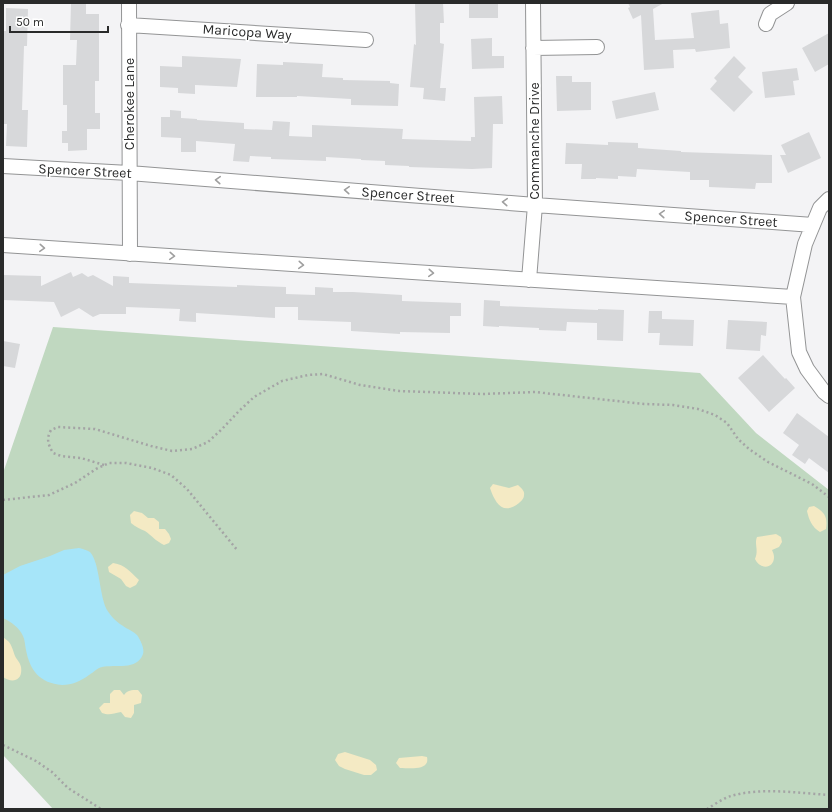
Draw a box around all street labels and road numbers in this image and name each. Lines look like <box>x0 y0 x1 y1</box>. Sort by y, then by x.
street label: Maricopa Way <box>202 20 293 44</box>
street label: Cherokee Lane <box>121 58 138 150</box>
street label: Commanche Drive <box>526 82 543 200</box>
street label: Spencer Street <box>38 160 132 182</box>
street label: Spencer Street <box>361 183 455 207</box>
street label: Spencer Street <box>684 207 778 231</box>

